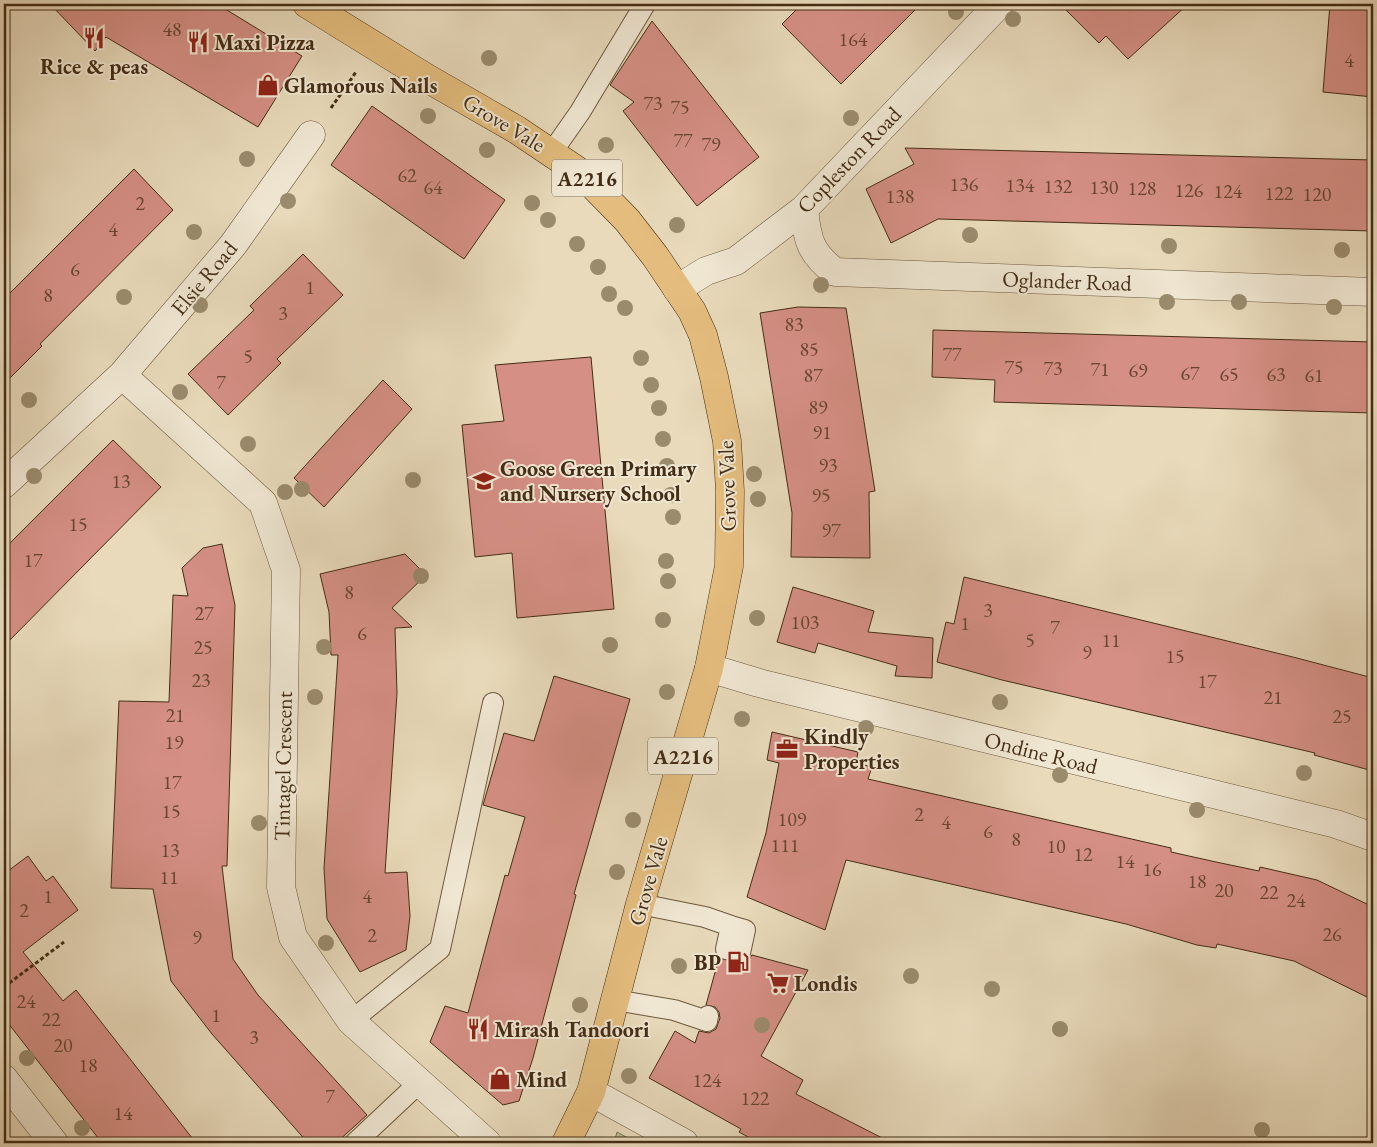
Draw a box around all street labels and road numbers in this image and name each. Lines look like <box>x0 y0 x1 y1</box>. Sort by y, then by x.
street label: Grove Vale <box>457 87 551 159</box>
street label: Copleston Road <box>790 100 908 220</box>
road number: A2216 <box>552 160 622 197</box>
street label: Elsie Road <box>164 234 244 321</box>
street label: Oglander Road <box>1002 264 1133 298</box>
street label: Grove Vale <box>711 439 743 532</box>
street label: Tintagel Crescent <box>267 691 299 841</box>
street label: Ondine Road <box>981 725 1101 781</box>
road number: A2216 <box>648 738 718 774</box>
street label: Grove Vale <box>621 833 675 929</box>

